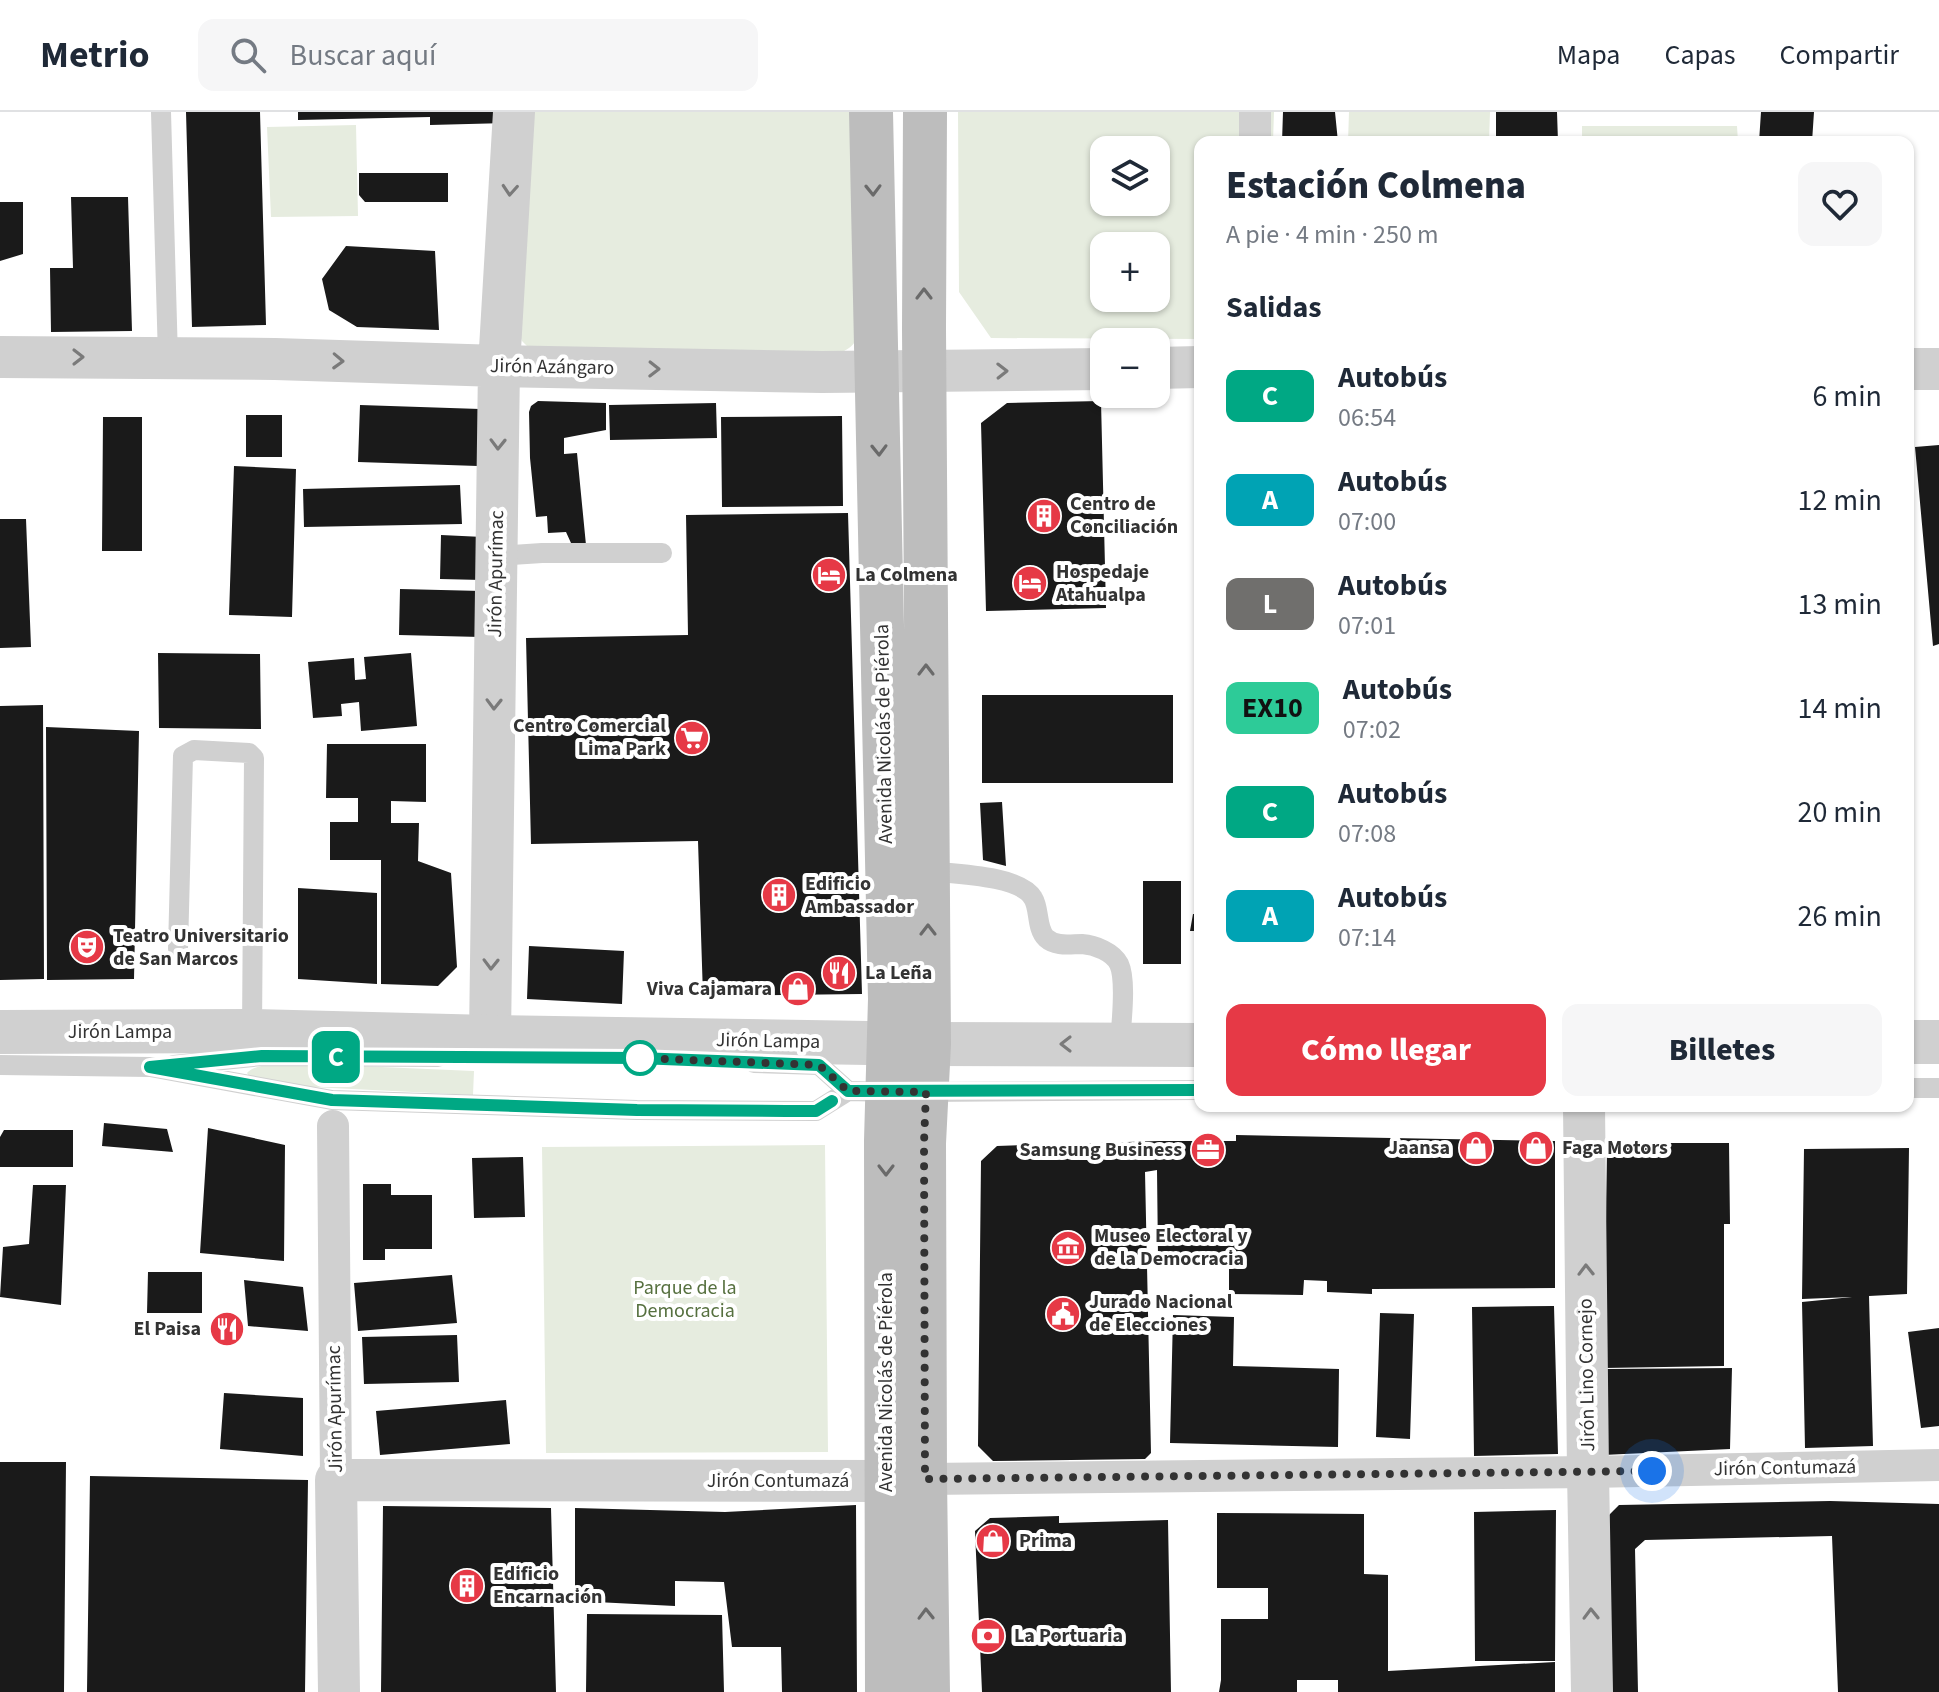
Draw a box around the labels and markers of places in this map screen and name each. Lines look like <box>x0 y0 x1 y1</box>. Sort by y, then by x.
place label: Centro de Conciliación <box>1070 490 1178 541</box>
building icon: Centro de Conciliación <box>1025 497 1063 535</box>
hotel icon: La Colmena <box>810 556 848 594</box>
place label: Hospedaje Atahualpa <box>1055 558 1149 609</box>
place label: La Colmena <box>855 561 958 589</box>
hotel icon: Hospedaje Atahualpa <box>1011 564 1049 602</box>
place label: Centro Comercial Lima Park <box>513 712 666 763</box>
supermarket icon: Centro Comercial Lima Park <box>673 719 711 757</box>
place label: Edificio Ambassador <box>804 870 914 921</box>
building icon: Edificio Ambassador <box>760 876 798 914</box>
place label: Teatro Universitario de San Marcos <box>113 922 289 973</box>
theatre icon: Teatro Universitario de San Marcos <box>68 928 106 966</box>
restaurant icon: La Leña <box>820 954 858 992</box>
place label: La Leña <box>865 959 932 987</box>
shop icon: Viva Cajamara <box>779 970 817 1008</box>
place label: Viva Cajamara <box>646 975 772 1003</box>
unlabelled marker <box>623 1041 657 1075</box>
shop icon: Jaansa <box>1457 1129 1495 1167</box>
shop icon: Faga Motors <box>1517 1129 1555 1167</box>
office icon: Samsung Business <box>1189 1131 1227 1169</box>
place label: Jaansa <box>1388 1134 1450 1162</box>
place label: Faga Motors <box>1562 1134 1668 1162</box>
place label: Samsung Business <box>1020 1136 1182 1164</box>
place label: Museo Electoral y de la Democracia <box>1094 1222 1248 1273</box>
museum icon: Museo Electoral y de la Democracia <box>1049 1229 1087 1267</box>
place label: Jurado Nacional de Elecciones <box>1089 1288 1233 1339</box>
public building icon: Jurado Nacional de Elecciones <box>1044 1295 1082 1333</box>
restaurant icon: El Paisa <box>208 1310 246 1348</box>
place label: El Paisa <box>134 1315 201 1343</box>
shop icon: Prima <box>974 1522 1012 1560</box>
place label: Prima <box>1019 1527 1072 1555</box>
place label: Edificio Encarnación <box>493 1560 602 1611</box>
building icon: Edificio Encarnación <box>448 1567 486 1605</box>
bank icon: La Portuaria <box>969 1617 1007 1655</box>
place label: La Portuaria <box>1014 1622 1123 1650</box>

